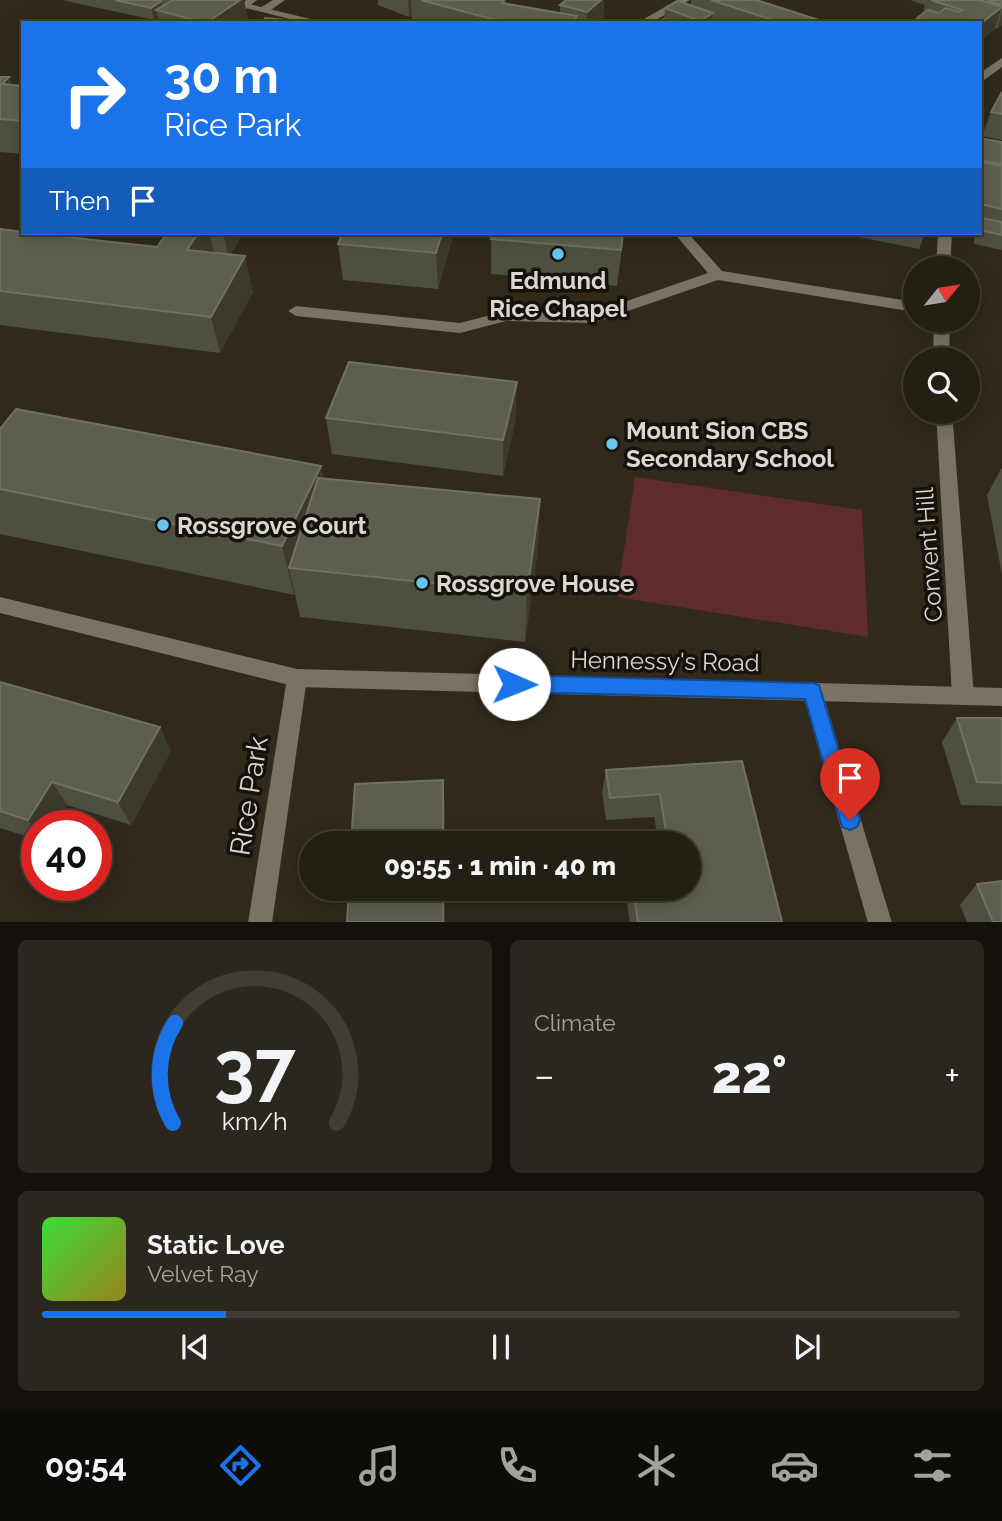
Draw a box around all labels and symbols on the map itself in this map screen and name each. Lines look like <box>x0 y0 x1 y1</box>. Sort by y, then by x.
marker: Edmund Rice Chapel <box>550 246 566 262</box>
north arrow <box>903 256 980 332</box>
place label: Edmund Rice Chapel <box>489 266 627 323</box>
place label: Mount Sion CBS Secondary School <box>626 416 834 473</box>
marker: Mount Sion CBS Secondary School <box>604 436 620 452</box>
street label: Convent Hill <box>910 486 948 623</box>
place label: Rossgrove Court <box>177 511 366 540</box>
marker: Rossgrove Court <box>155 517 171 533</box>
place label: Rossgrove House <box>436 569 634 598</box>
marker: Rossgrove House <box>414 575 430 591</box>
street label: Hennessy's Road <box>570 645 760 677</box>
position arrow <box>477 647 551 721</box>
street label: Rice Park <box>223 734 275 858</box>
pin <box>820 748 880 820</box>
speed limit sign: 40 <box>21 810 112 901</box>

